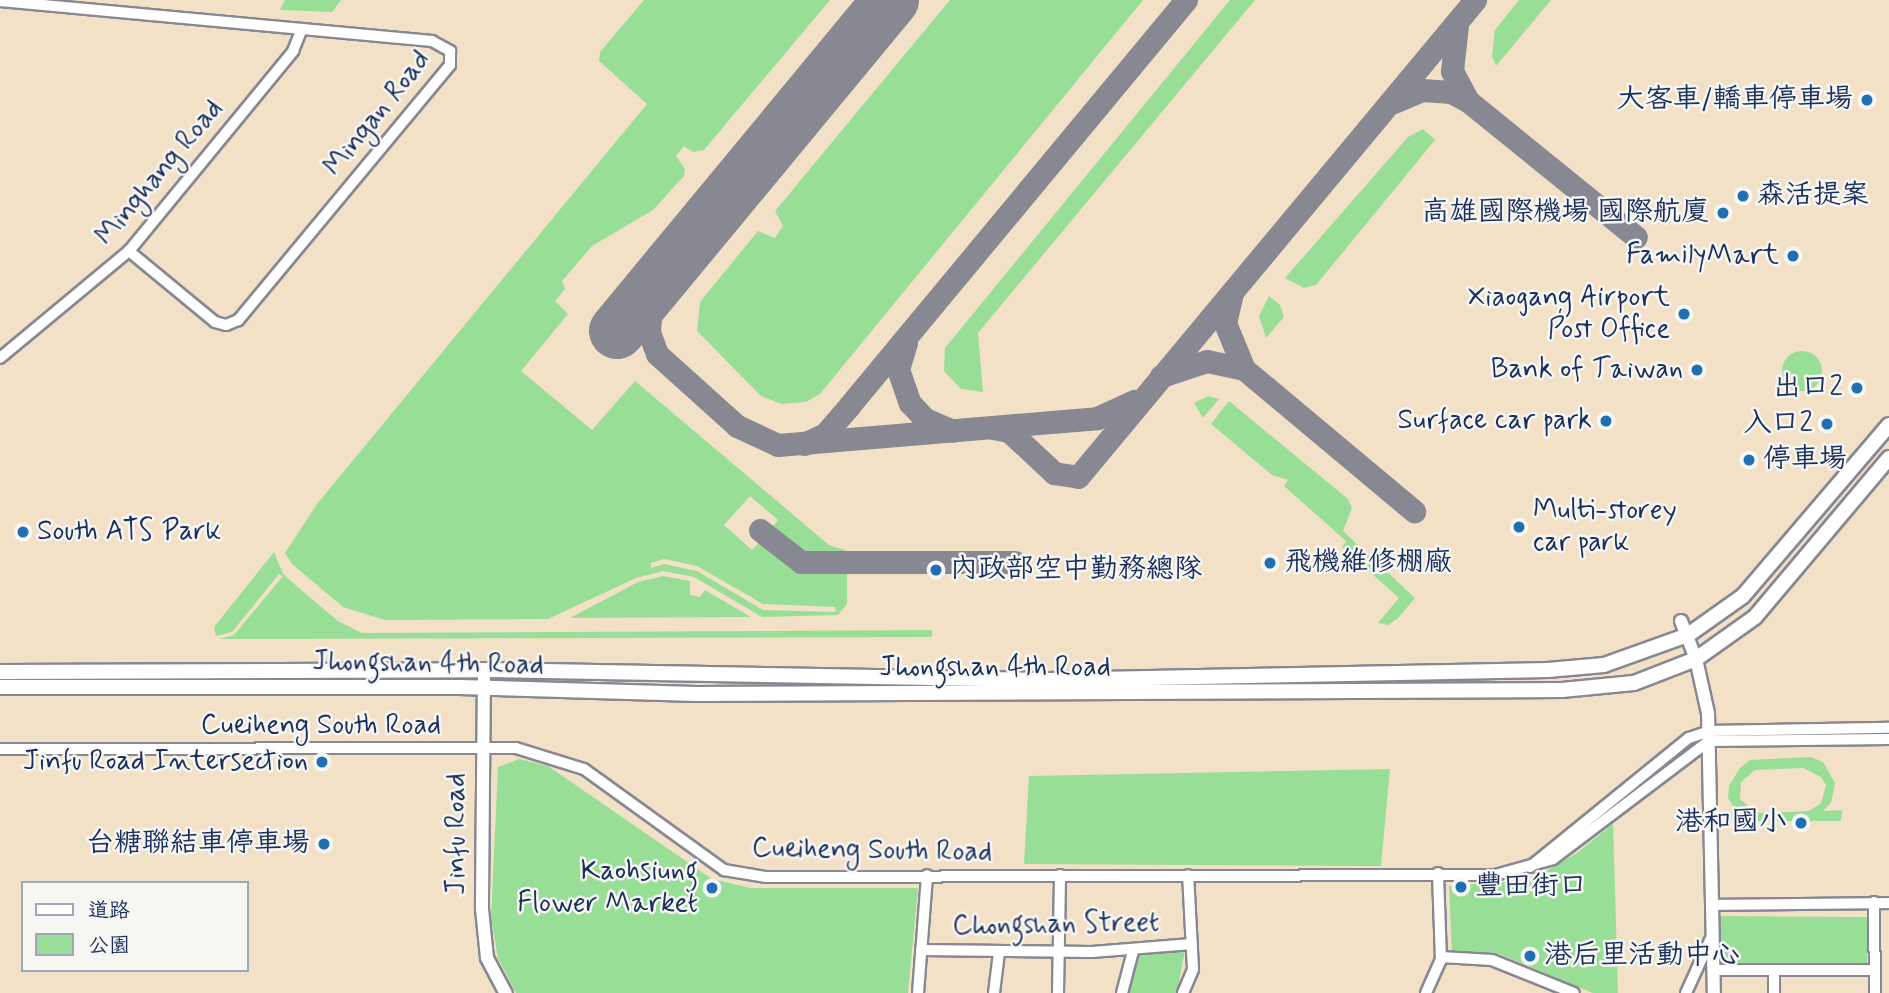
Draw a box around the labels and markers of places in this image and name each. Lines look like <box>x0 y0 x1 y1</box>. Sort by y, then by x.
place label: 大客車/轎車停車場 <box>1617 83 1853 117</box>
marker: 大客車/轎車停車場 <box>1859 92 1875 108</box>
place label: 森活提案 <box>1757 179 1869 213</box>
marker: 森活提案 <box>1735 188 1751 204</box>
place label: 高雄國際機場 國際航廈 <box>1421 196 1709 230</box>
marker: 高雄國際機場 國際航廈 <box>1715 205 1731 221</box>
place label: FamilyMart <box>1626 239 1779 273</box>
marker: FamilyMart <box>1785 248 1801 264</box>
place label: Xiaogang Airport Post Office <box>1468 281 1670 347</box>
marker: Xiaogang Airport Post Office <box>1676 306 1692 322</box>
place label: Bank of Taiwan <box>1492 353 1683 387</box>
marker: Bank of Taiwan <box>1689 362 1705 378</box>
place label: 出口2 <box>1773 371 1843 405</box>
marker: 出口2 <box>1849 380 1865 396</box>
place label: Surface car park <box>1399 404 1592 438</box>
place label: 入口2 <box>1743 407 1813 441</box>
marker: Surface car park <box>1598 413 1614 429</box>
marker: 入口2 <box>1819 416 1835 432</box>
place label: 停車場 <box>1763 443 1847 477</box>
marker: 停車場 <box>1741 452 1757 468</box>
place label: Multi-storey car park <box>1533 494 1677 560</box>
place label: South ATS Park <box>37 515 216 549</box>
marker: Multi-storey car park <box>1511 519 1527 535</box>
marker: South ATS Park <box>15 524 31 540</box>
place label: 飛機維修棚廠 <box>1284 546 1452 580</box>
place label: 內政部空中勤務總隊 <box>950 553 1202 587</box>
marker: 飛機維修棚廠 <box>1262 555 1278 571</box>
marker: 內政部空中勤務總隊 <box>928 562 944 578</box>
place label: Jinfu Road Intersection <box>35 745 308 779</box>
marker: Jinfu Road Intersection <box>314 754 330 770</box>
place label: 港和國小 <box>1675 806 1787 840</box>
marker: 港和國小 <box>1793 815 1809 831</box>
place label: 台糖聯結車停車場 <box>86 827 310 861</box>
marker: 台糖聯結車停車場 <box>316 836 332 852</box>
place label: Kaohsiung Flower Market <box>517 855 698 921</box>
place label: 豐田街口 <box>1475 870 1587 904</box>
marker: 豐田街口 <box>1453 879 1469 895</box>
marker: Kaohsiung Flower Market <box>704 880 720 896</box>
place label: 港后里活動中心 <box>1544 939 1740 973</box>
marker: 港后里活動中心 <box>1522 948 1538 964</box>

